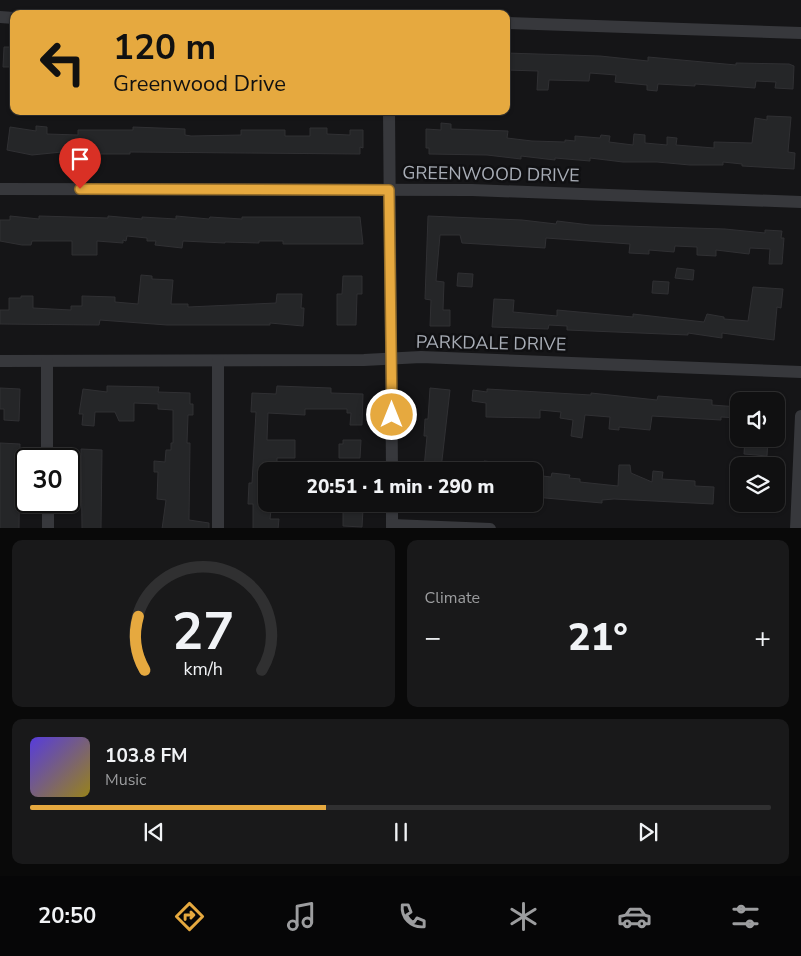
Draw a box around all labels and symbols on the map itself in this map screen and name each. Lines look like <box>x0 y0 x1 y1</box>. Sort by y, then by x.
pin <box>59 138 101 189</box>
street label: GREENWOOD DRIVE <box>402 160 580 188</box>
street label: PARKDALE DRIVE <box>416 330 566 356</box>
position arrow <box>365 388 417 440</box>
speed limit sign: 30 <box>15 448 80 513</box>

